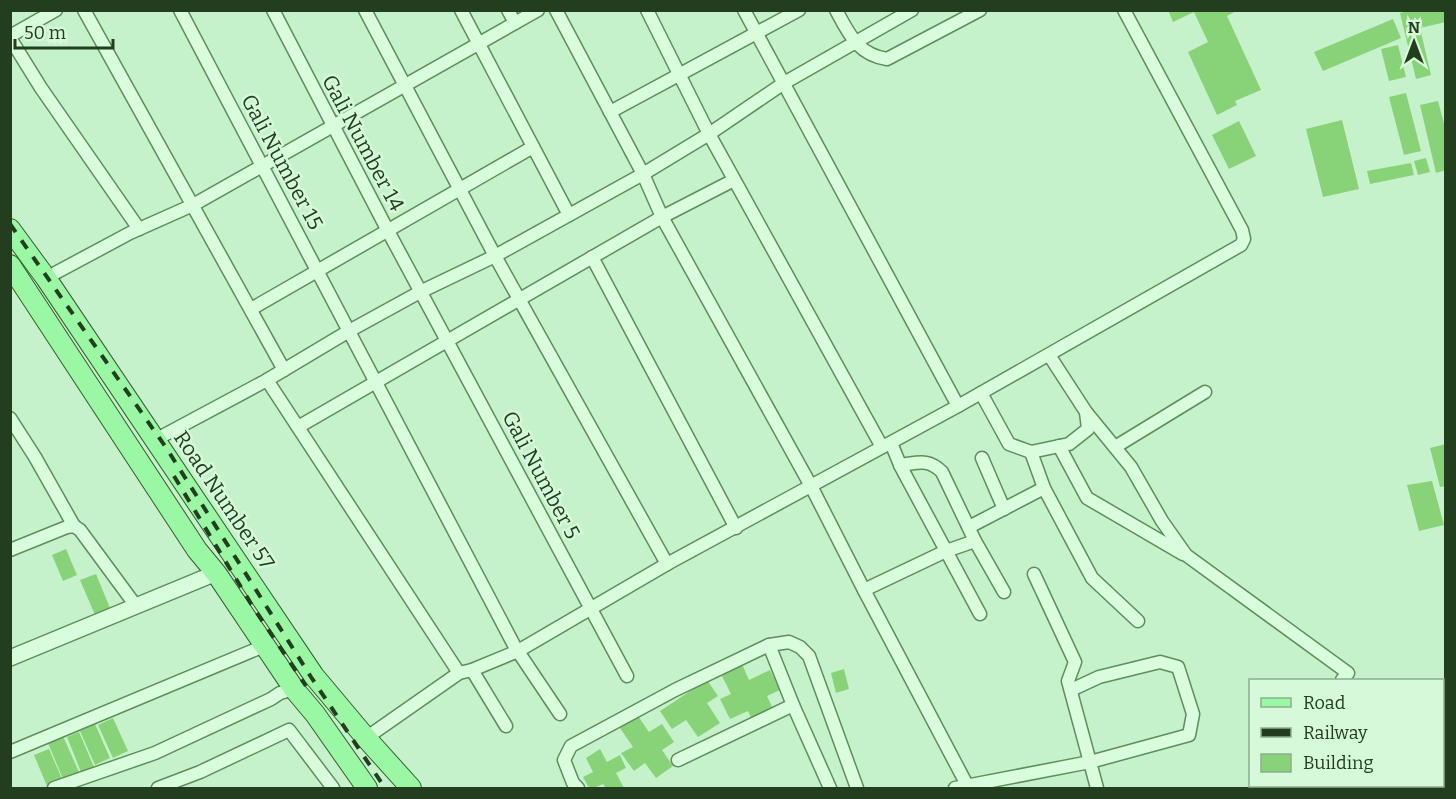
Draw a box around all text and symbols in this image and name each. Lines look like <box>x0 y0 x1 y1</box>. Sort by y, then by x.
scale bar <box>15 12 112 50</box>
north arrow <box>1384 12 1444 72</box>
text: N <box>1408 18 1420 37</box>
text: 50 m <box>24 22 66 44</box>
street label: Gali Number 14 <box>316 70 410 216</box>
street label: Gali Number 15 <box>235 90 329 234</box>
street label: Gali Number 5 <box>496 407 586 543</box>
street label: Road Number 57 <box>168 426 280 575</box>
legend <box>1249 679 1444 787</box>
text: Road <box>1303 692 1346 714</box>
text: Railway <box>1303 722 1368 744</box>
text: Building <box>1303 752 1374 774</box>

